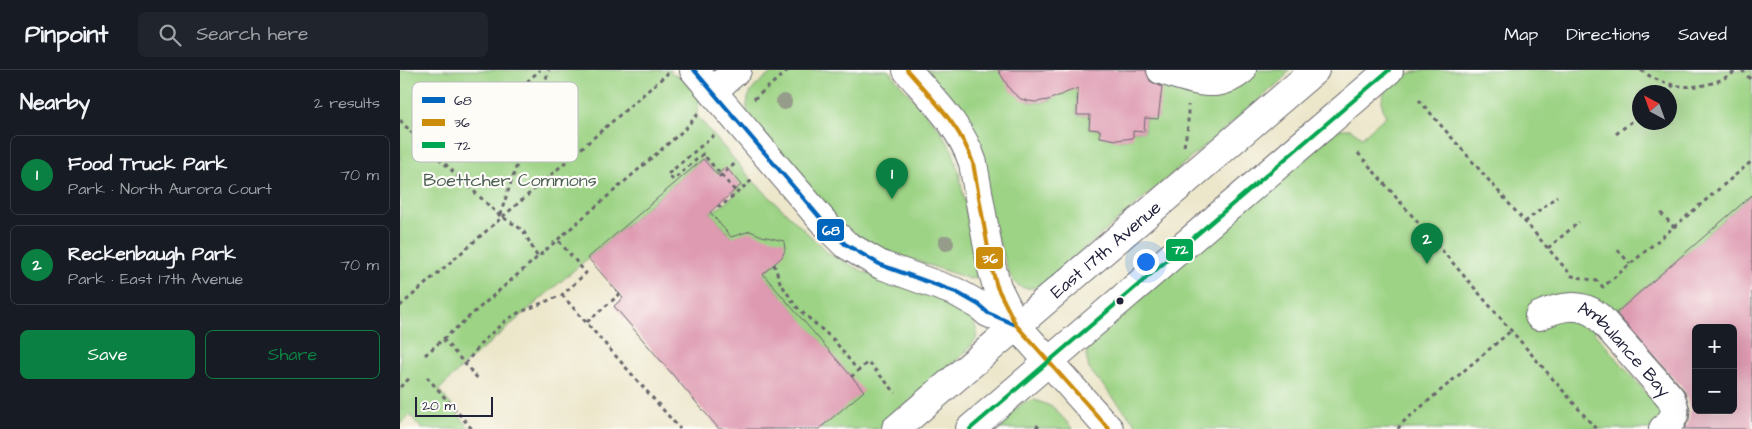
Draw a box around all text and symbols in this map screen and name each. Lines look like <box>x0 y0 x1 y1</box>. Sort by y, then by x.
search box <box>138 12 488 57</box>
text: Pinpoint <box>25 18 108 52</box>
icon: search <box>156 21 184 49</box>
text: Search here <box>196 21 308 48</box>
text: Map <box>1504 22 1538 47</box>
text: Directions <box>1566 22 1650 47</box>
text: Saved <box>1678 22 1727 47</box>
legend <box>412 82 578 162</box>
north arrow <box>1632 85 1677 130</box>
text: Nearby <box>20 88 90 117</box>
text: 68 <box>454 91 472 111</box>
text: 2 results <box>314 92 380 114</box>
text: 36 <box>454 113 470 133</box>
text: 72 <box>454 136 471 156</box>
text: Food Truck Park <box>68 151 227 178</box>
pin: 1 <box>876 158 908 199</box>
text: 1 <box>36 164 38 186</box>
text: 70 m <box>340 164 379 186</box>
park label: Boettcher Commons <box>423 168 597 193</box>
text: Park · North Aurora Court <box>68 178 272 200</box>
street label: East 17th Avenue <box>1045 195 1167 304</box>
line badge: 68 <box>816 218 845 242</box>
text: 68 <box>822 221 840 241</box>
pin: 2 <box>1411 223 1443 264</box>
line badge: 72 <box>1165 238 1194 262</box>
text: 72 <box>1171 240 1189 260</box>
text: Reckenbaugh Park <box>68 241 236 268</box>
line badge: 36 <box>975 246 1004 270</box>
text: 36 <box>981 249 998 269</box>
your location <box>1133 249 1159 275</box>
text: 2 <box>32 254 42 276</box>
text: 70 m <box>340 254 379 276</box>
text: Park · East 17th Avenue <box>68 268 243 290</box>
street label: Ambulance Bay <box>1575 295 1676 403</box>
unlabelled marker <box>1115 296 1125 306</box>
map controls <box>1692 324 1737 414</box>
button: + <box>1692 324 1737 369</box>
button: Save <box>20 330 195 379</box>
button: Share <box>205 330 380 379</box>
button: − <box>1692 369 1737 414</box>
scale bar <box>415 394 492 417</box>
text: 20 m <box>422 396 455 416</box>

